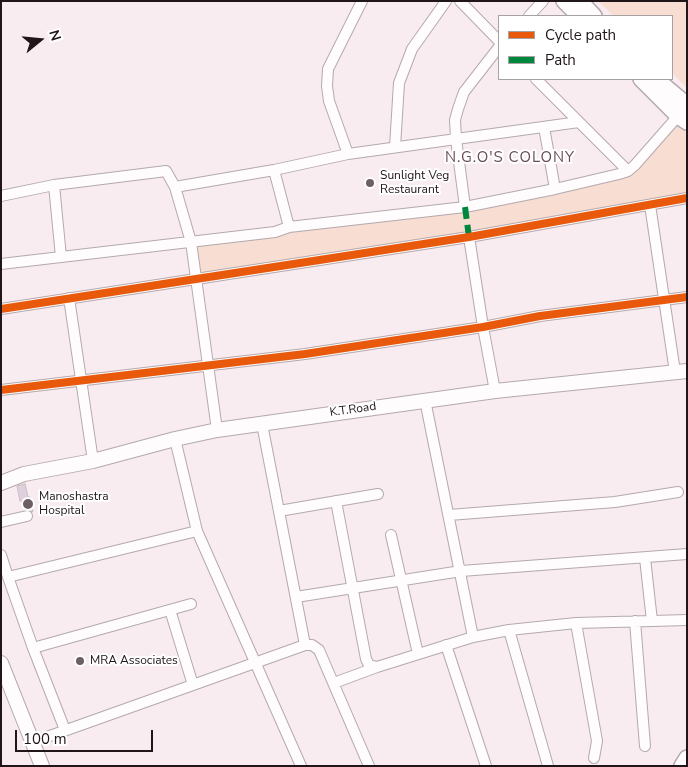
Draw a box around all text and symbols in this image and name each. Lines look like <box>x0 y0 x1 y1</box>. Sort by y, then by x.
north arrow <box>15 15 65 65</box>
legend <box>498 15 673 80</box>
text: Cycle path <box>545 25 616 45</box>
text: N <box>44 28 65 43</box>
text: Path <box>545 50 576 70</box>
district label: N.G.O'S COLONY <box>443 149 577 167</box>
place label: Sunlight Veg Restaurant <box>380 169 449 197</box>
marker: Sunlight Veg Restaurant <box>364 177 376 189</box>
street label: K.T.Road <box>329 400 377 420</box>
place label: Manoshastra Hospital <box>39 490 109 518</box>
marker: Manoshastra Hospital <box>21 497 35 511</box>
place label: MRA Associates <box>90 654 178 668</box>
marker: MRA Associates <box>74 655 86 667</box>
scale bar <box>18 720 155 752</box>
text: 100 m <box>23 729 67 749</box>

